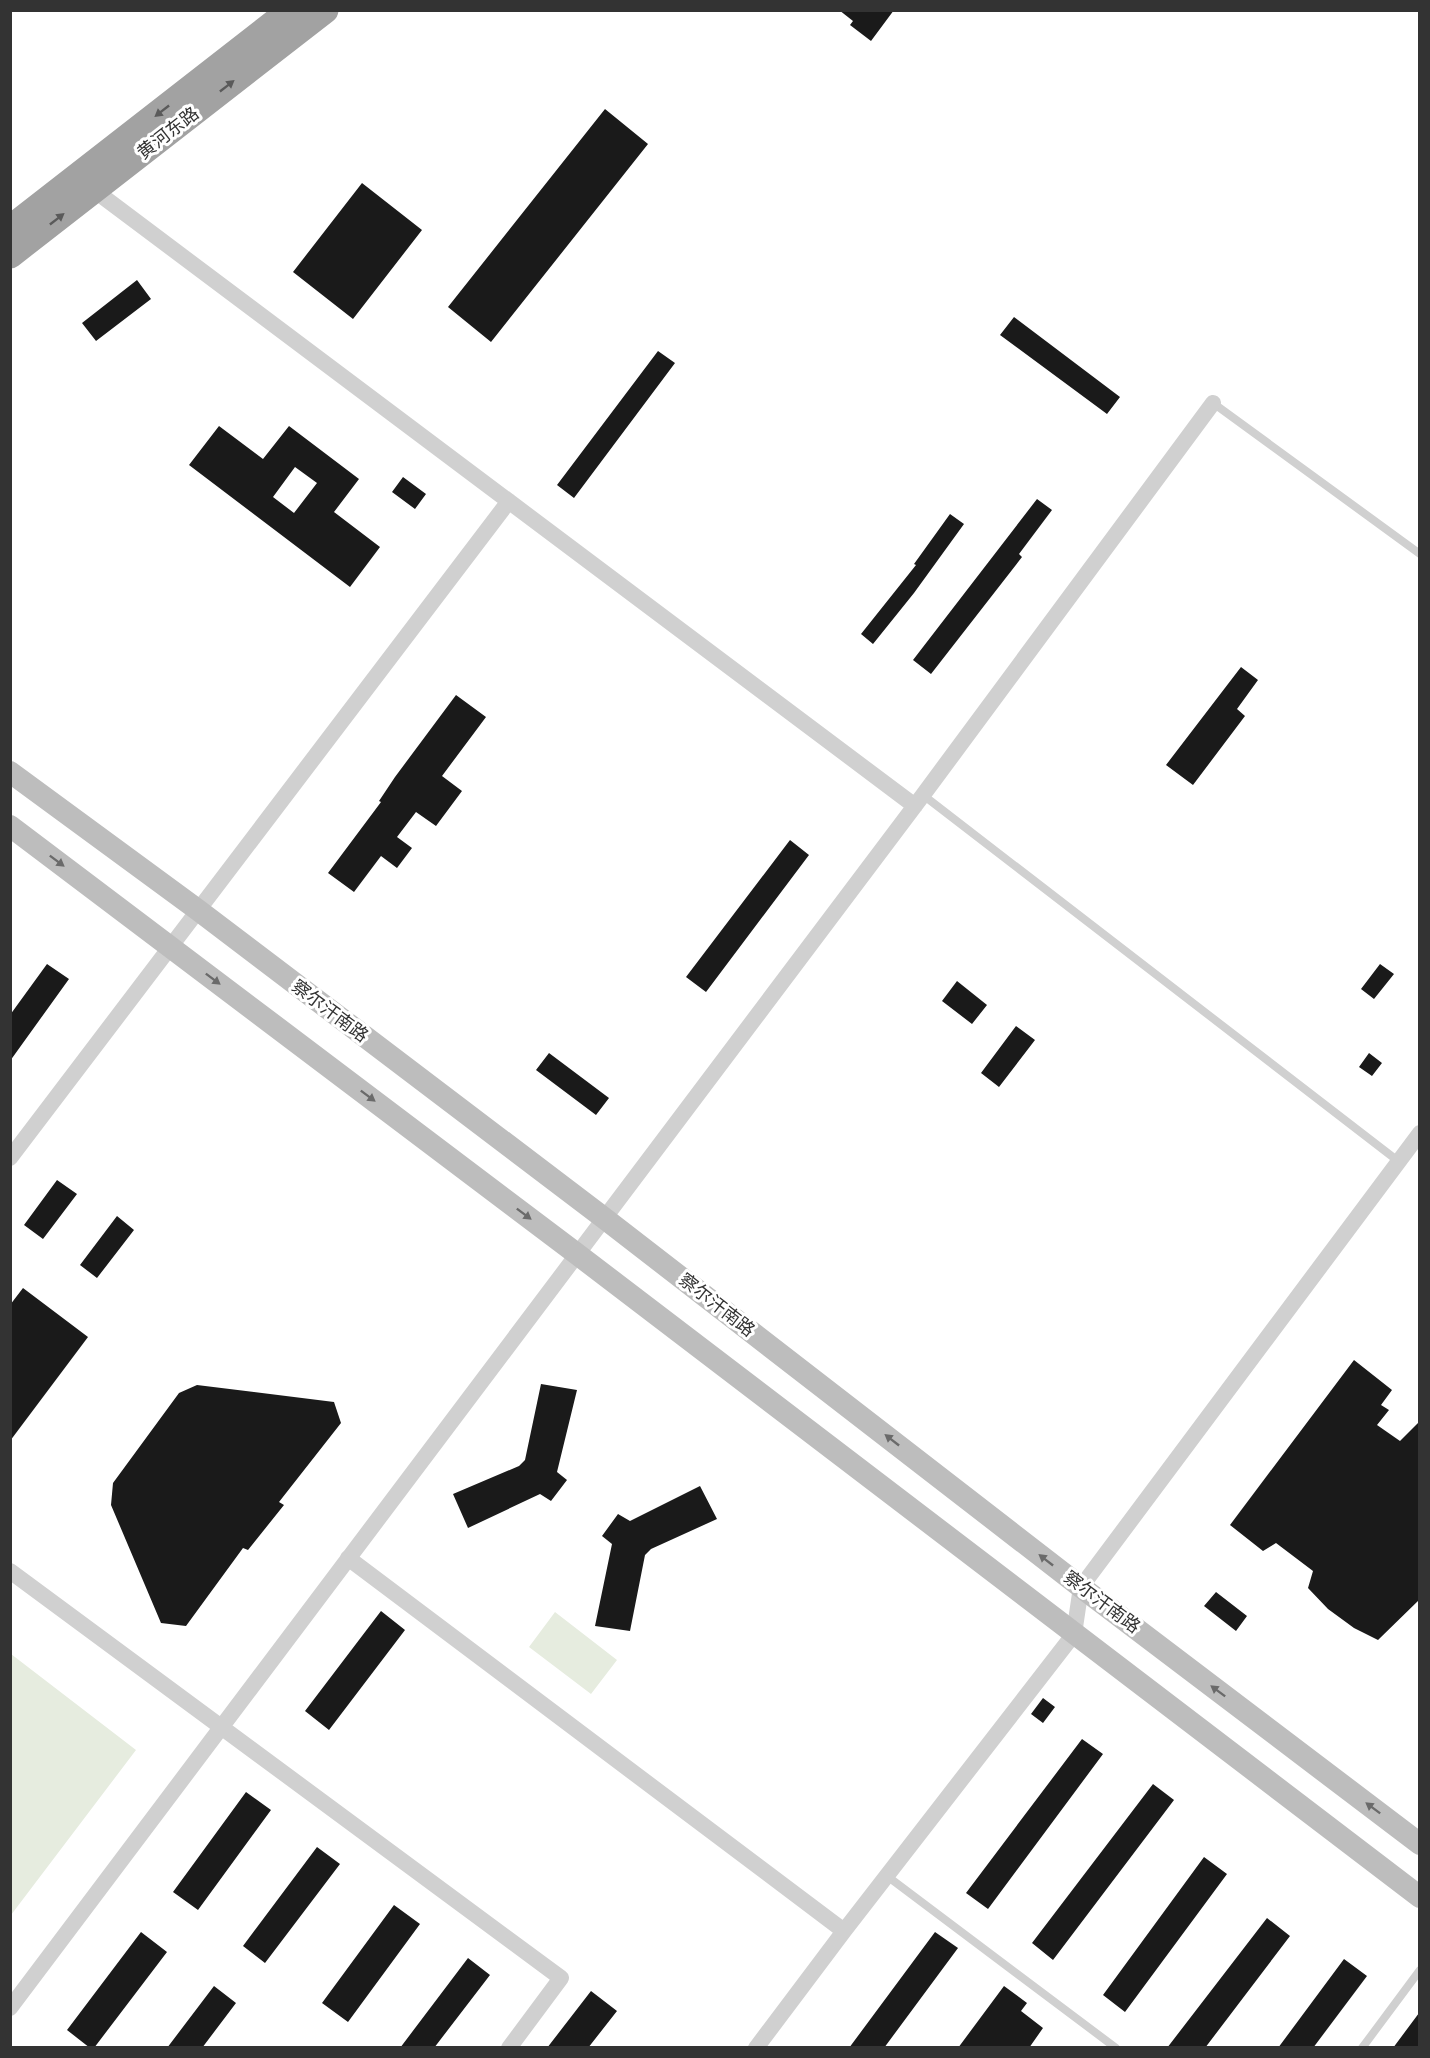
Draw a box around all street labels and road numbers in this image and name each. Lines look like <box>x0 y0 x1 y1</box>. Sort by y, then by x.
street label: 黄河东路 <box>133 103 203 163</box>
street label: 察尔汗南路 <box>288 976 372 1046</box>
street label: 察尔汗南路 <box>675 1269 759 1341</box>
street label: 察尔汗南路 <box>1060 1567 1144 1637</box>

